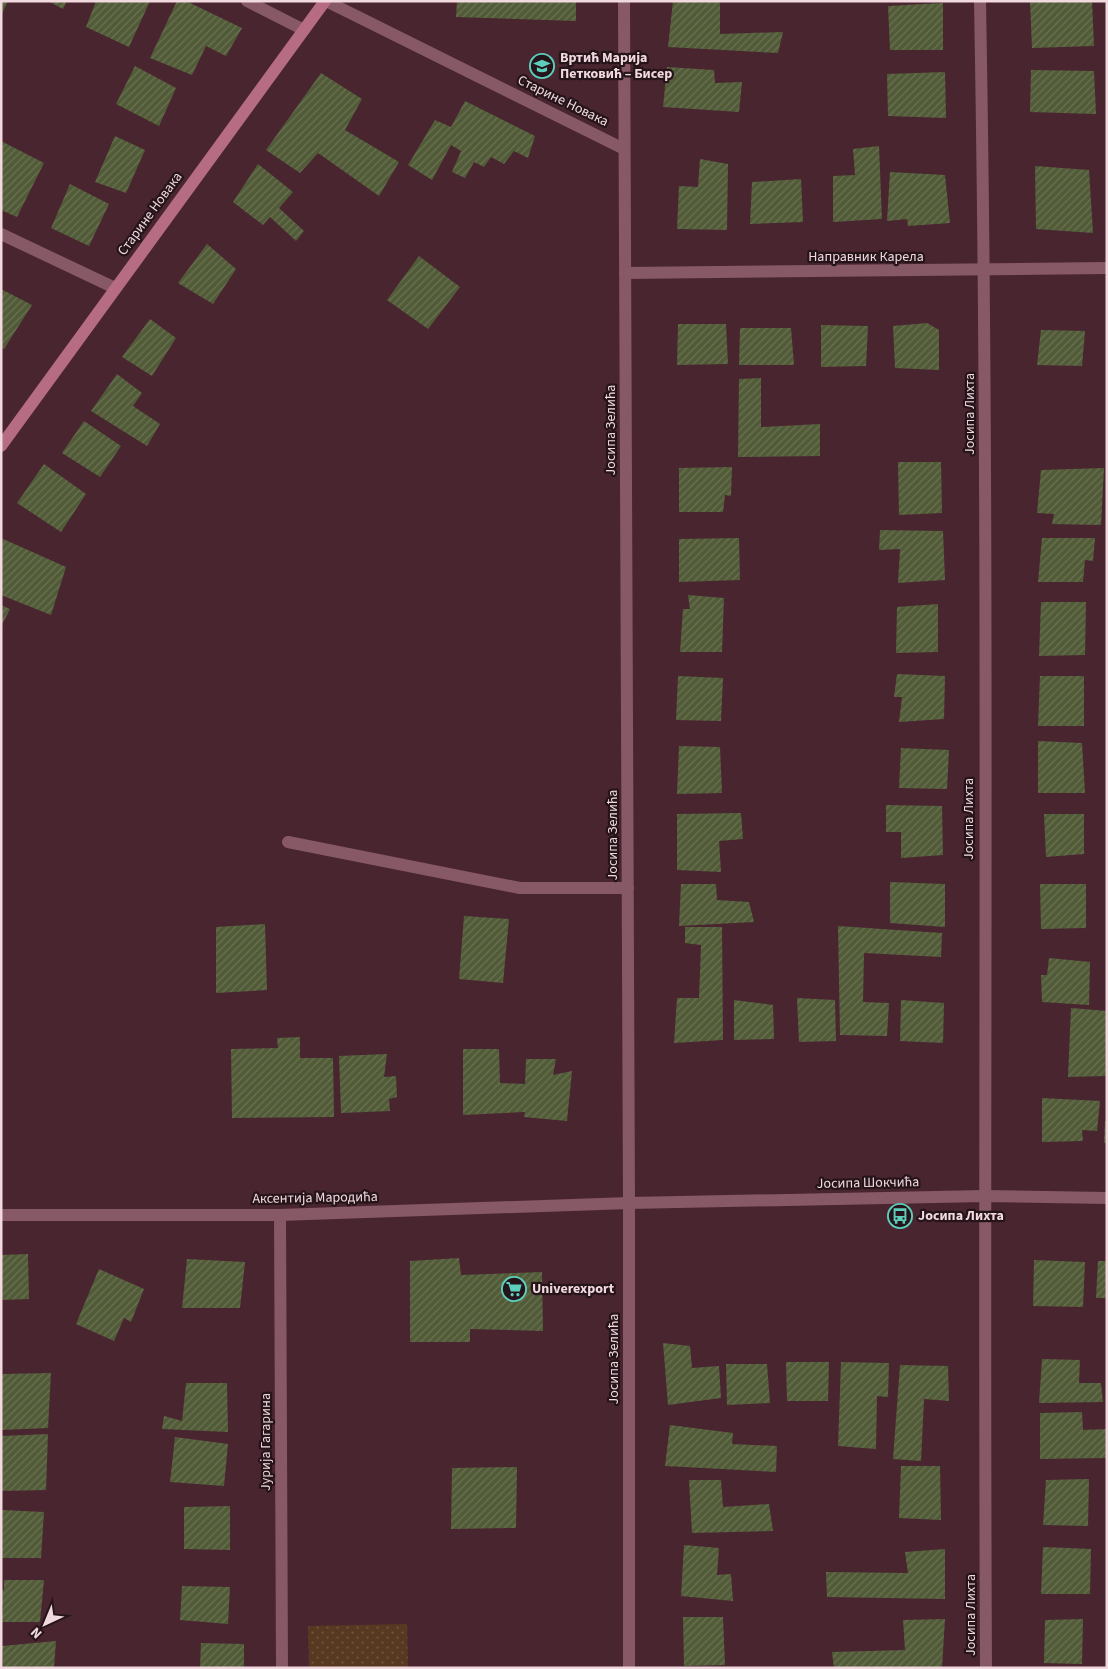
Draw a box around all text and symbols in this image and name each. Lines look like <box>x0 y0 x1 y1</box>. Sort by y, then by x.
place label: Вртић Марија Петковић – Бисер <box>560 48 672 84</box>
school or university icon: Вртић Марија Петковић – Бисер <box>529 53 555 79</box>
street label: Старине Новака <box>514 70 612 132</box>
street label: Старине Новака <box>113 168 187 260</box>
street label: Направник Карела <box>808 247 924 267</box>
street label: Јосипа Лихта <box>960 373 980 455</box>
street label: Јосипа Зелића <box>601 385 621 475</box>
street label: Јосипа Лихта <box>959 778 979 860</box>
street label: Јосипа Зелића <box>603 790 623 880</box>
street label: Јосипа Шокчића <box>817 1172 919 1194</box>
street label: Аксентија Мародића <box>252 1187 378 1209</box>
bus stop icon: Јосипа Лихта <box>887 1203 913 1229</box>
place label: Јосипа Лихта <box>918 1206 1004 1226</box>
supermarket icon: Univerexport <box>501 1276 527 1302</box>
place label: Univerexport <box>532 1279 615 1299</box>
street label: Јосипа Зелића <box>604 1314 624 1404</box>
street label: Јурија Гагарина <box>256 1393 276 1491</box>
street label: Јосипа Лихта <box>961 1574 981 1656</box>
north arrow <box>20 1599 70 1649</box>
text: N <box>26 1622 47 1643</box>

